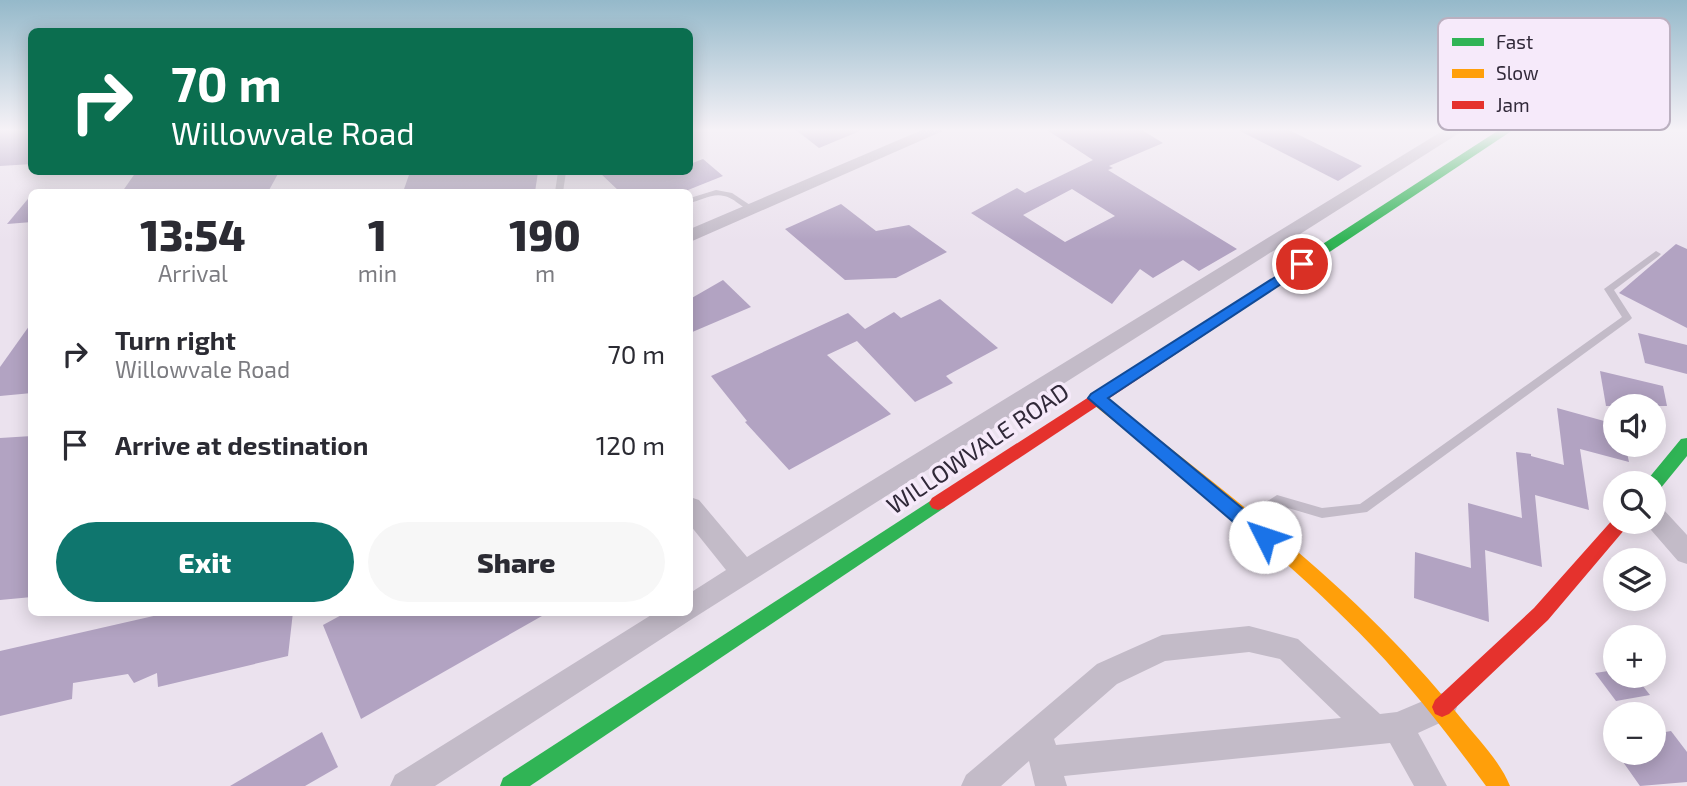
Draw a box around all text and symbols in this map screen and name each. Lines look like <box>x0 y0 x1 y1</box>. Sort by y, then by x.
legend <box>1438 18 1670 130</box>
text: Fast <box>1496 30 1533 53</box>
text: 70 m <box>171 53 282 112</box>
icon: right <box>56 56 147 147</box>
text: Slow <box>1496 61 1539 84</box>
text: Jam <box>1496 93 1530 116</box>
text: Willowvale Road <box>171 113 415 151</box>
text: 13:54 <box>140 209 245 259</box>
text: 1 <box>368 209 387 259</box>
text: 190 <box>509 209 581 259</box>
pin <box>1272 234 1332 294</box>
icon: arrive <box>1283 245 1321 283</box>
text: Arrival <box>158 259 228 287</box>
text: min <box>358 259 397 287</box>
text: m <box>535 259 555 287</box>
text: Turn right <box>115 324 236 355</box>
icon: right <box>56 335 94 373</box>
text: 70 m <box>607 338 665 369</box>
text: Willowvale Road <box>115 355 290 383</box>
street label: WILLOWVALE ROAD <box>881 376 1074 520</box>
map controls <box>1603 394 1666 765</box>
button: sound <box>1603 394 1666 457</box>
icon: arrive <box>56 426 94 464</box>
text: Arrive at destination <box>115 429 368 460</box>
text: 120 m <box>596 429 665 460</box>
button: search <box>1603 471 1666 534</box>
position arrow <box>1228 500 1302 574</box>
button: Exit <box>56 522 354 602</box>
button: Share <box>368 522 665 602</box>
button: layers <box>1603 548 1666 611</box>
button: + <box>1603 625 1666 688</box>
button: − <box>1603 702 1666 765</box>

